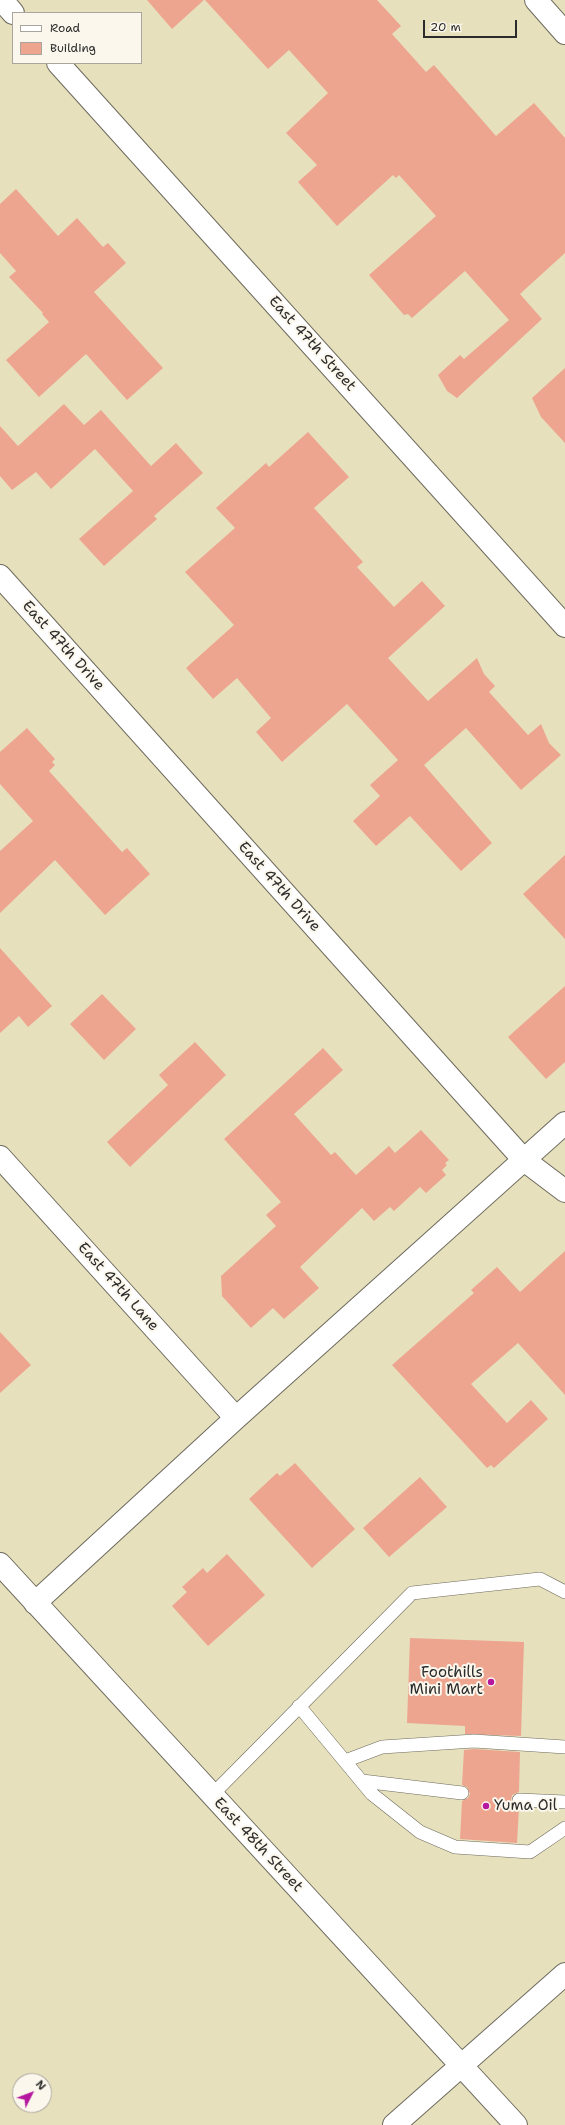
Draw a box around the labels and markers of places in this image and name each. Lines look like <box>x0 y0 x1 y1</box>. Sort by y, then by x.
place label: Foothills Mini Mart <box>409 1664 483 1699</box>
marker: Foothills Mini Mart <box>486 1677 496 1687</box>
place label: Yuma Oil <box>494 1797 557 1815</box>
marker: Yuma Oil <box>481 1801 491 1811</box>

